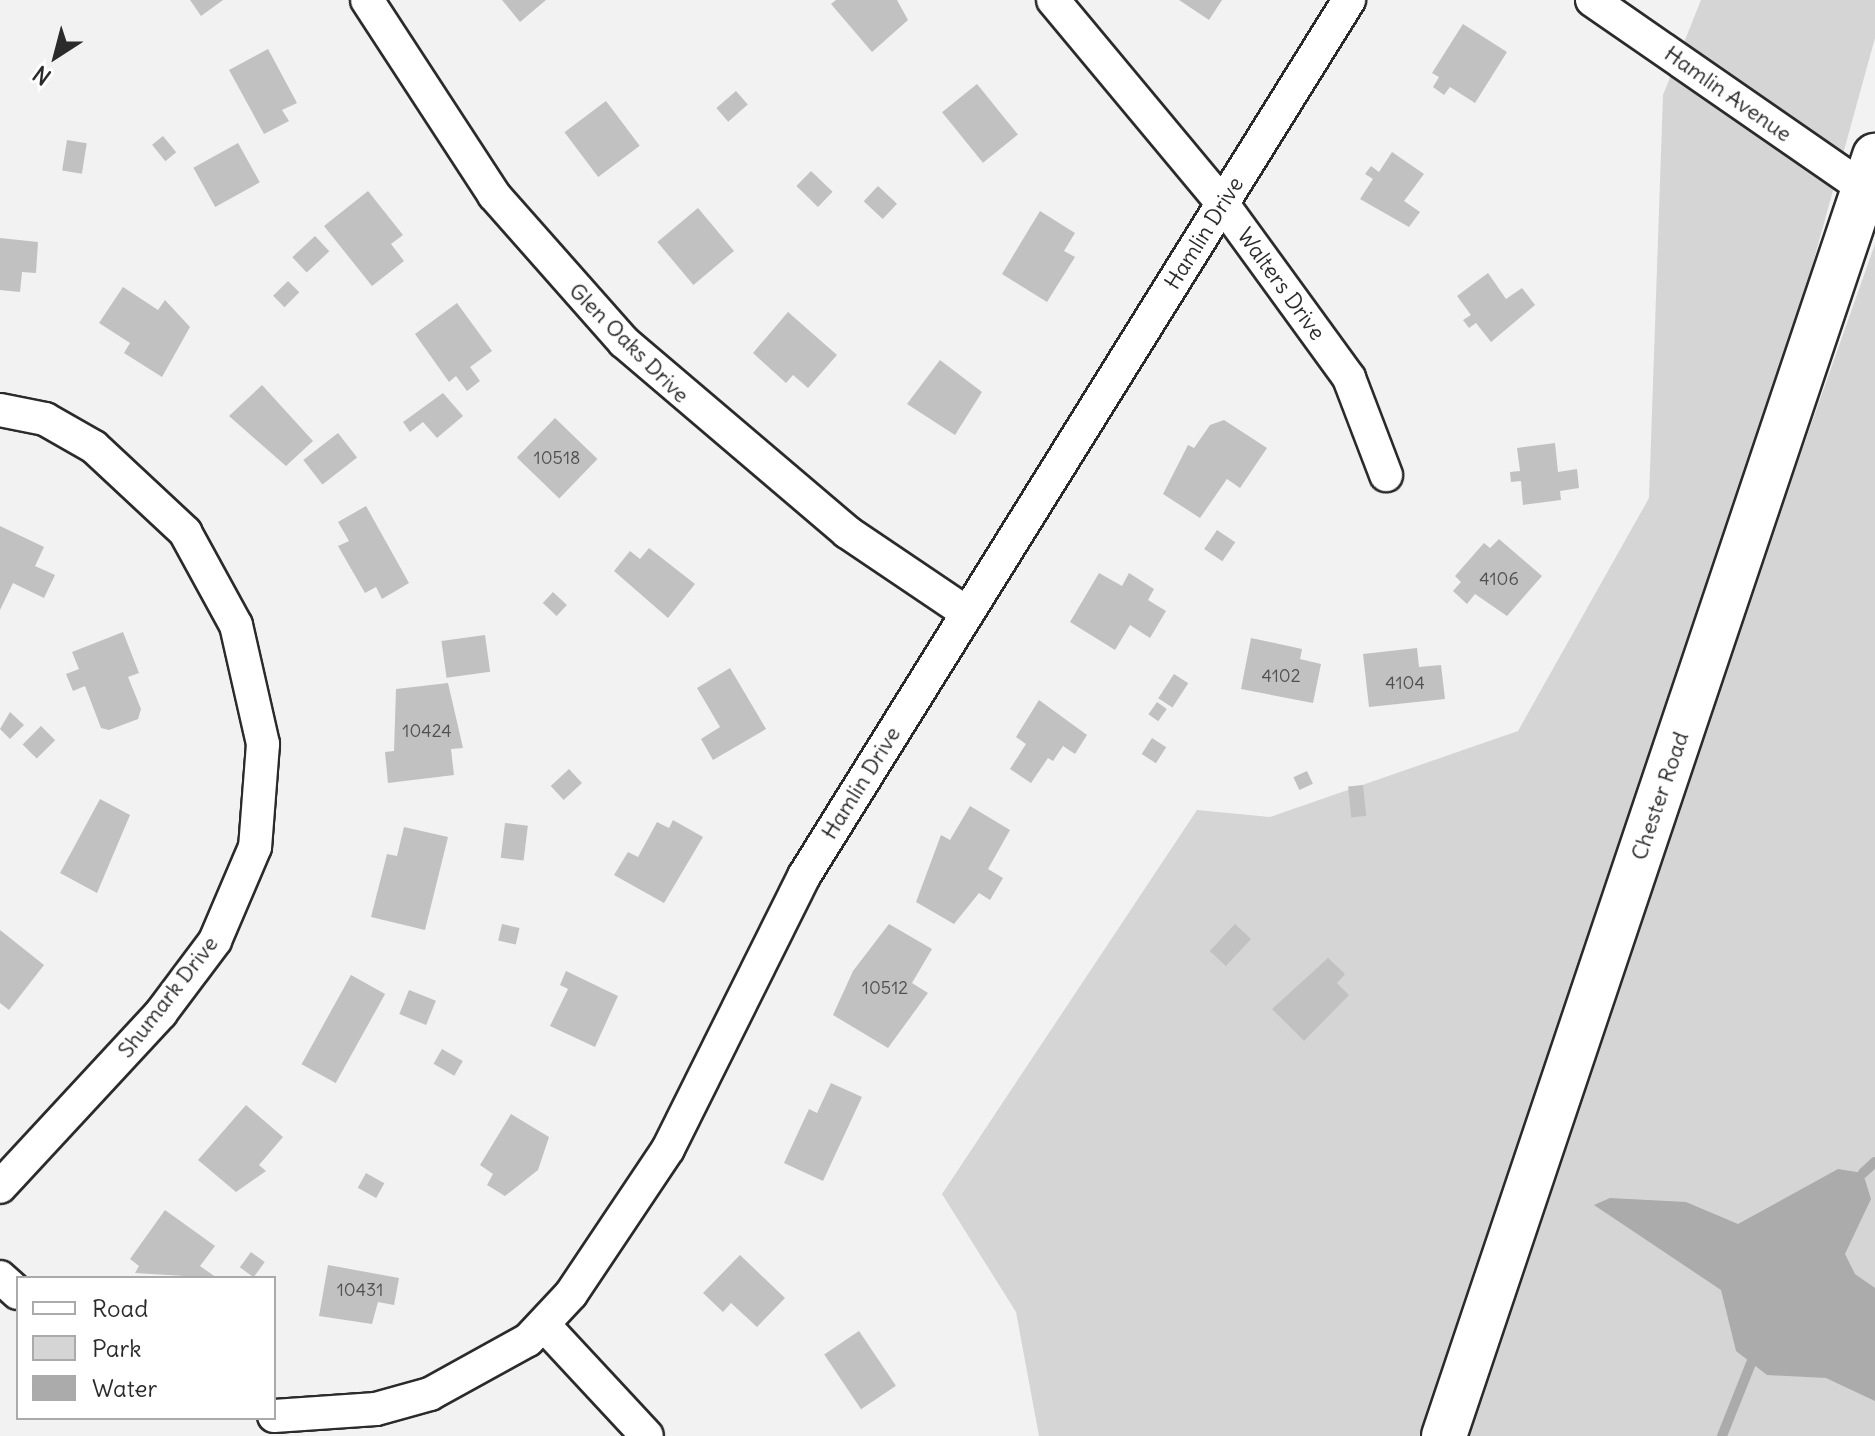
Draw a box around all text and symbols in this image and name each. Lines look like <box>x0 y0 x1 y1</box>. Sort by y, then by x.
north arrow <box>16 16 96 96</box>
street label: Hamlin Avenue <box>1659 40 1797 148</box>
text: N <box>28 60 56 91</box>
street label: Hamlin Drive <box>1159 172 1249 294</box>
street label: Walters Drive <box>1232 223 1330 345</box>
street label: Glen Oaks Drive <box>564 278 694 408</box>
house number: 10518 <box>534 447 580 469</box>
house number: 4106 <box>1479 568 1519 590</box>
house number: 4102 <box>1261 665 1301 687</box>
house number: 4104 <box>1385 672 1425 694</box>
house number: 10424 <box>402 720 452 742</box>
street label: Hamlin Drive <box>816 722 906 844</box>
street label: Chester Road <box>1626 728 1694 864</box>
street label: Shumark Drive <box>112 931 224 1063</box>
house number: 10512 <box>862 977 908 999</box>
legend <box>16 1276 276 1420</box>
house number: 10431 <box>337 1279 383 1301</box>
text: Road <box>92 1293 148 1323</box>
text: Park <box>92 1333 142 1363</box>
text: Water <box>92 1373 157 1403</box>

